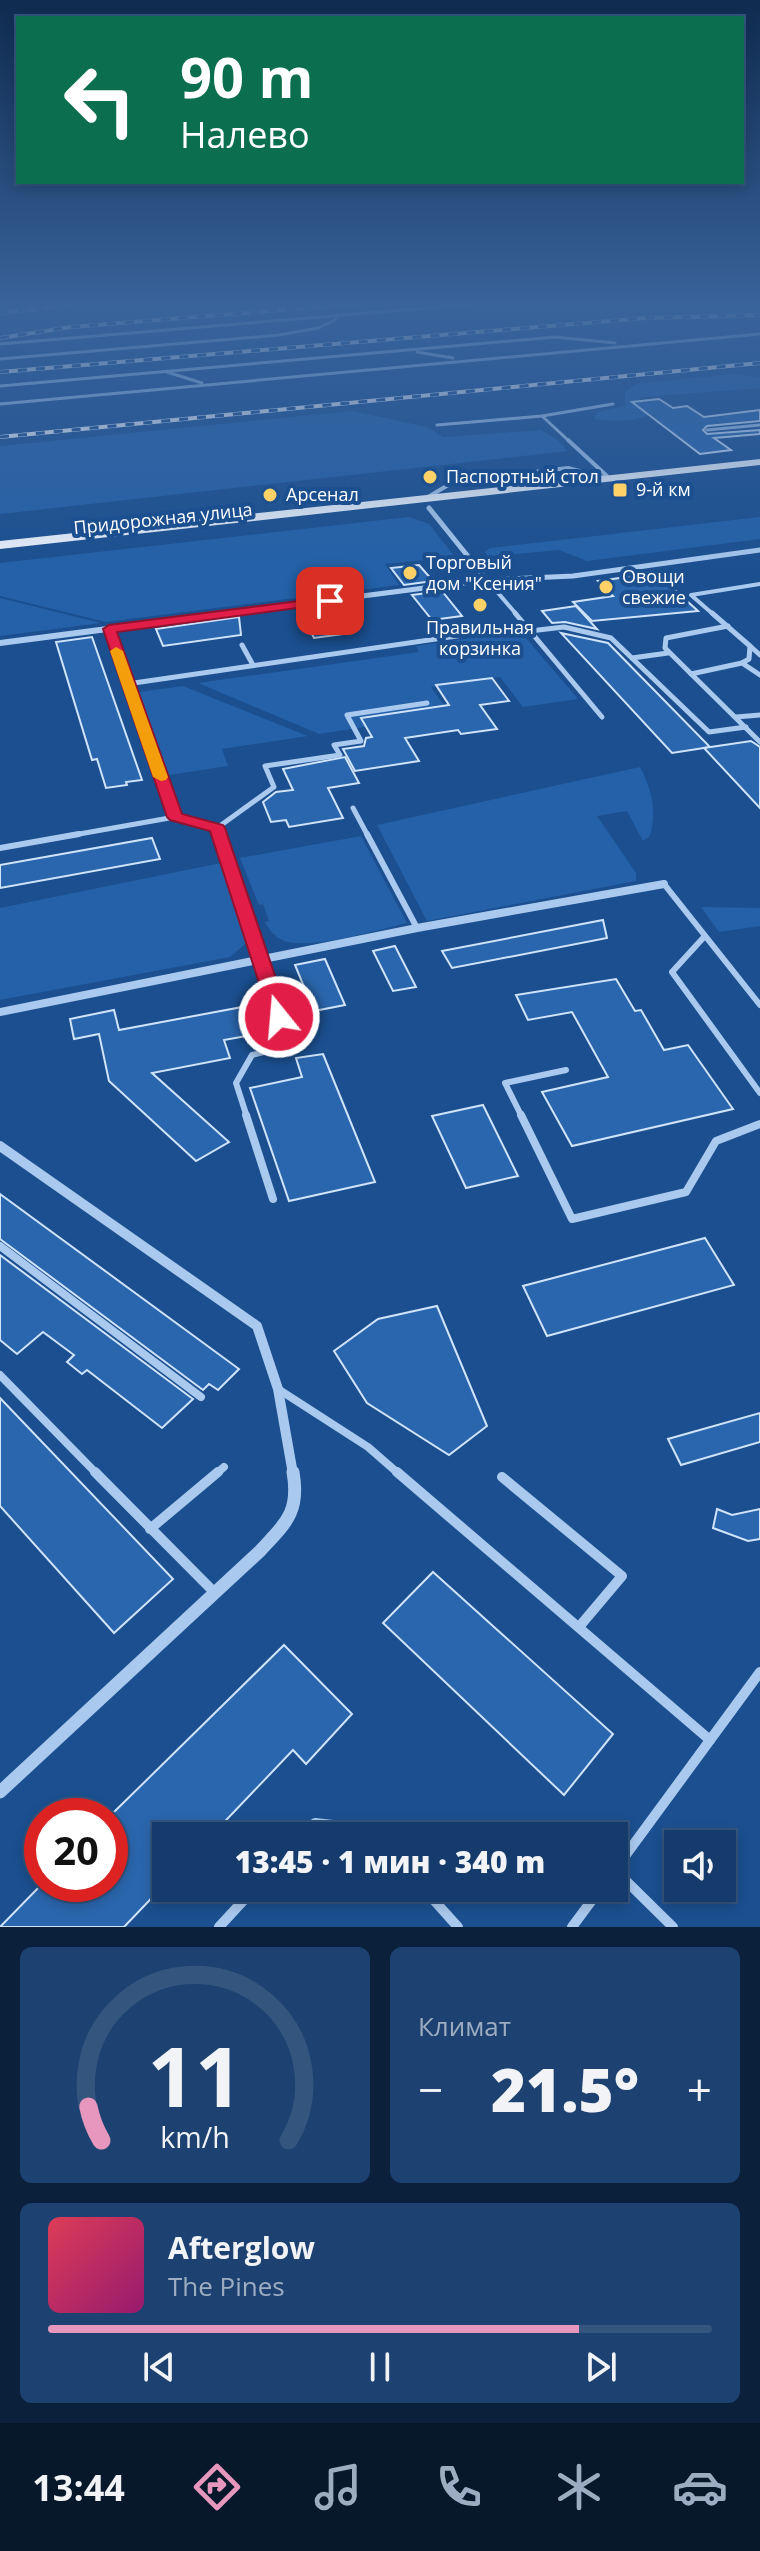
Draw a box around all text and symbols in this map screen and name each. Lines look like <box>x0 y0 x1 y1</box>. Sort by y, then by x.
text: 90 m <box>180 38 314 114</box>
icon: left <box>48 48 152 152</box>
text: Налево <box>180 110 310 159</box>
place label: Паспортный стол <box>446 464 599 488</box>
marker: Паспортный стол <box>421 468 439 486</box>
place label: 9-й км <box>636 477 691 501</box>
marker: 9-й км <box>611 481 629 499</box>
place label: Арсенал <box>286 482 359 506</box>
marker: Арсенал <box>261 486 279 504</box>
street label: Придорожная улица <box>72 497 254 539</box>
place label: Торговый дом "Ксения" <box>426 550 542 595</box>
marker: Торговый дом "Ксения" <box>401 564 419 582</box>
place label: Овощи свежие <box>622 564 686 609</box>
pin <box>296 567 364 635</box>
marker: Овощи свежие <box>597 578 615 596</box>
icon: arrive <box>308 579 352 623</box>
marker: Правильная корзинка <box>471 596 489 614</box>
place label: Правильная корзинка <box>426 615 534 660</box>
position arrow <box>237 975 321 1059</box>
speed limit sign: 20 <box>24 1798 128 1902</box>
map controls <box>664 1830 736 1902</box>
button: sound <box>664 1830 736 1902</box>
text: 13:45 · 1 мин · 340 m <box>235 1841 545 1882</box>
text: Климат <box>418 2008 511 2044</box>
text: 11 <box>147 2018 243 2131</box>
text: 21.5° <box>491 2048 639 2130</box>
text: − <box>418 2059 443 2119</box>
text: + <box>687 2059 712 2119</box>
text: km/h <box>160 2117 230 2156</box>
text: Afterglow <box>168 2227 315 2268</box>
text: The Pines <box>168 2268 285 2304</box>
icon: previous <box>137 2345 181 2389</box>
icon: pause <box>358 2345 402 2389</box>
icon: next <box>579 2345 623 2389</box>
icon: directions <box>189 2459 245 2515</box>
icon: music <box>310 2459 366 2515</box>
icon: phone <box>431 2459 487 2515</box>
icon: climate <box>551 2459 607 2515</box>
icon: car <box>672 2459 728 2515</box>
text: 13:44 <box>32 2463 125 2512</box>

